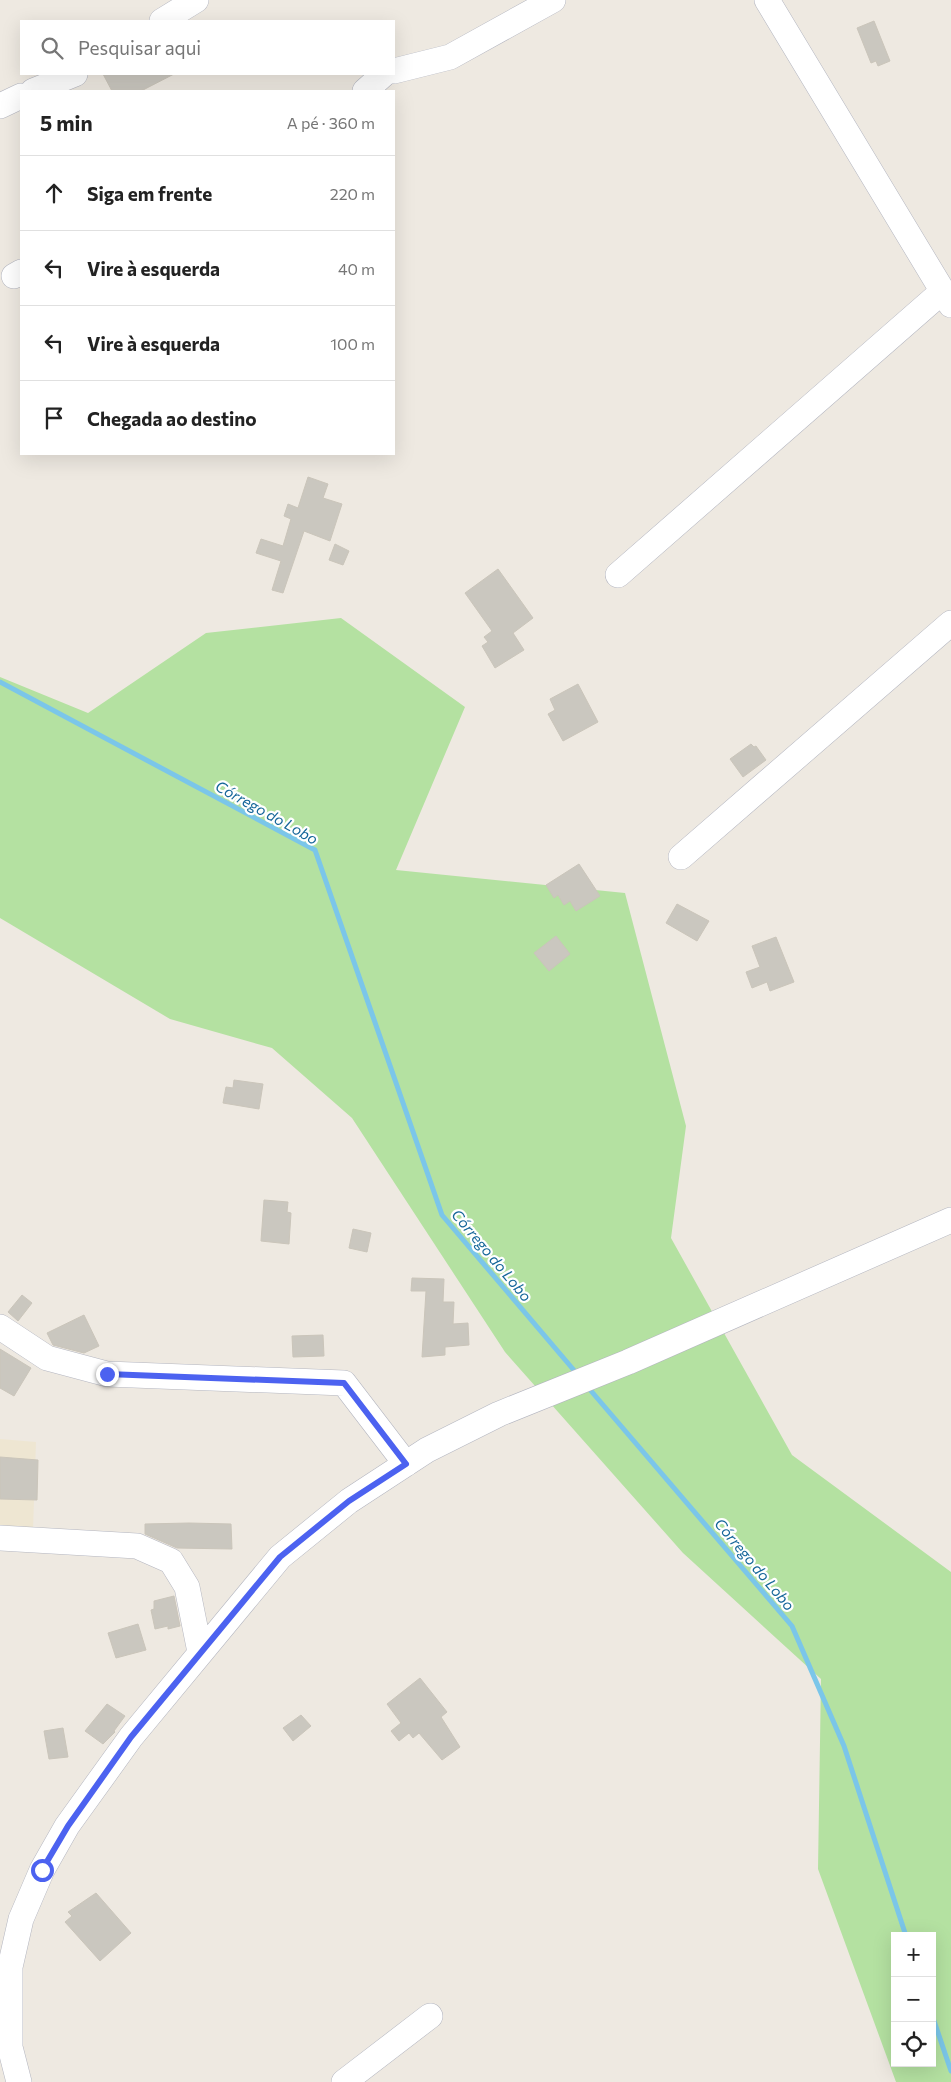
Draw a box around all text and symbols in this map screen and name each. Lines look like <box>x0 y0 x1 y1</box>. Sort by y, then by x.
search box <box>20 20 395 75</box>
icon: search <box>38 34 66 62</box>
text: Pesquisar aqui <box>78 36 201 59</box>
text: 5 min <box>40 110 93 135</box>
text: A pé · 360 m <box>287 113 375 132</box>
icon: ahead <box>40 179 68 207</box>
text: Siga em frente <box>87 182 212 205</box>
text: 220 m <box>330 184 375 203</box>
icon: left <box>40 254 68 282</box>
text: Vire à esquerda <box>87 257 220 280</box>
text: 40 m <box>338 259 375 278</box>
icon: left <box>40 329 68 357</box>
text: Vire à esquerda <box>87 332 220 355</box>
text: 100 m <box>330 334 375 353</box>
icon: arrive <box>40 404 68 432</box>
text: Chegada ao destino <box>87 407 257 430</box>
water label: Córrego do Lobo <box>213 776 321 848</box>
water label: Córrego do Lobo <box>448 1205 536 1305</box>
route end <box>96 1363 119 1386</box>
water label: Córrego do Lobo <box>711 1514 799 1614</box>
route start <box>31 1859 54 1882</box>
map controls <box>891 1932 936 2067</box>
button: + <box>891 1932 936 1977</box>
button: − <box>891 1977 936 2022</box>
button: locate <box>891 2022 936 2067</box>

